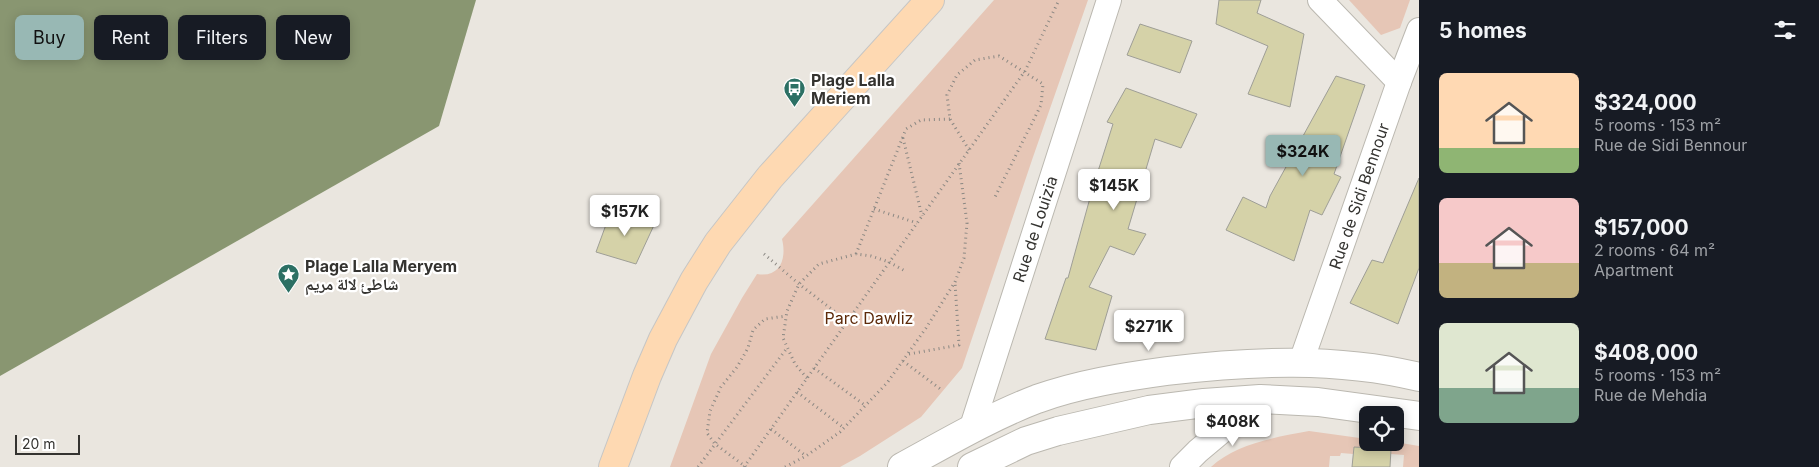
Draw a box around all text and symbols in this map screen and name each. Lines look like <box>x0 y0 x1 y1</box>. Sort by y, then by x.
chip: Buy <box>15 15 84 60</box>
chip: Rent <box>94 15 168 60</box>
chip: Filters <box>178 15 266 60</box>
chip: New <box>276 15 350 60</box>
icon: filters <box>1771 16 1799 44</box>
text: 5 homes <box>1439 18 1527 43</box>
place label: Plage Lalla Meriem <box>811 70 895 108</box>
bus stop icon: Plage Lalla Meriem <box>783 77 807 108</box>
text: $324,000 <box>1594 90 1697 115</box>
icon: home <box>1479 93 1539 153</box>
text: 5 rooms · 153 m² <box>1594 115 1721 135</box>
street label: Rue de Sidi Bennour <box>1325 120 1393 272</box>
pin: $324K <box>1268 134 1338 177</box>
text: Rue de Sidi Bennour <box>1594 135 1747 155</box>
text: $324K <box>1277 141 1329 161</box>
pin: $145K <box>1079 168 1149 211</box>
street label: Rue de Louizia <box>1008 173 1062 285</box>
text: $145K <box>1089 175 1139 195</box>
pin: $157K <box>590 194 660 237</box>
text: $157K <box>601 201 649 221</box>
text: $157,000 <box>1594 215 1689 240</box>
icon: home <box>1479 218 1539 278</box>
text: 2 rooms · 64 m² <box>1594 240 1715 260</box>
place label: Plage Lalla Meryem شاطئ لالة مريم <box>305 256 457 296</box>
text: Apartment <box>1594 260 1674 280</box>
place icon: Plage Lalla Meryem شاطئ لالة مريم <box>277 263 301 294</box>
park label: Parc Dawliz <box>825 308 913 328</box>
pin: $271K <box>1114 310 1184 352</box>
text: $271K <box>1125 316 1173 336</box>
text: $408,000 <box>1594 340 1698 365</box>
icon: home <box>1479 343 1539 403</box>
text: 5 rooms · 153 m² <box>1594 365 1721 385</box>
text: Rue de Mehdia <box>1594 385 1707 405</box>
pin: $408K <box>1198 404 1268 447</box>
map controls <box>1359 406 1404 451</box>
button: locate <box>1359 406 1404 451</box>
text: $408K <box>1206 411 1260 431</box>
scale bar <box>15 432 80 455</box>
text: 20 m <box>22 435 56 452</box>

